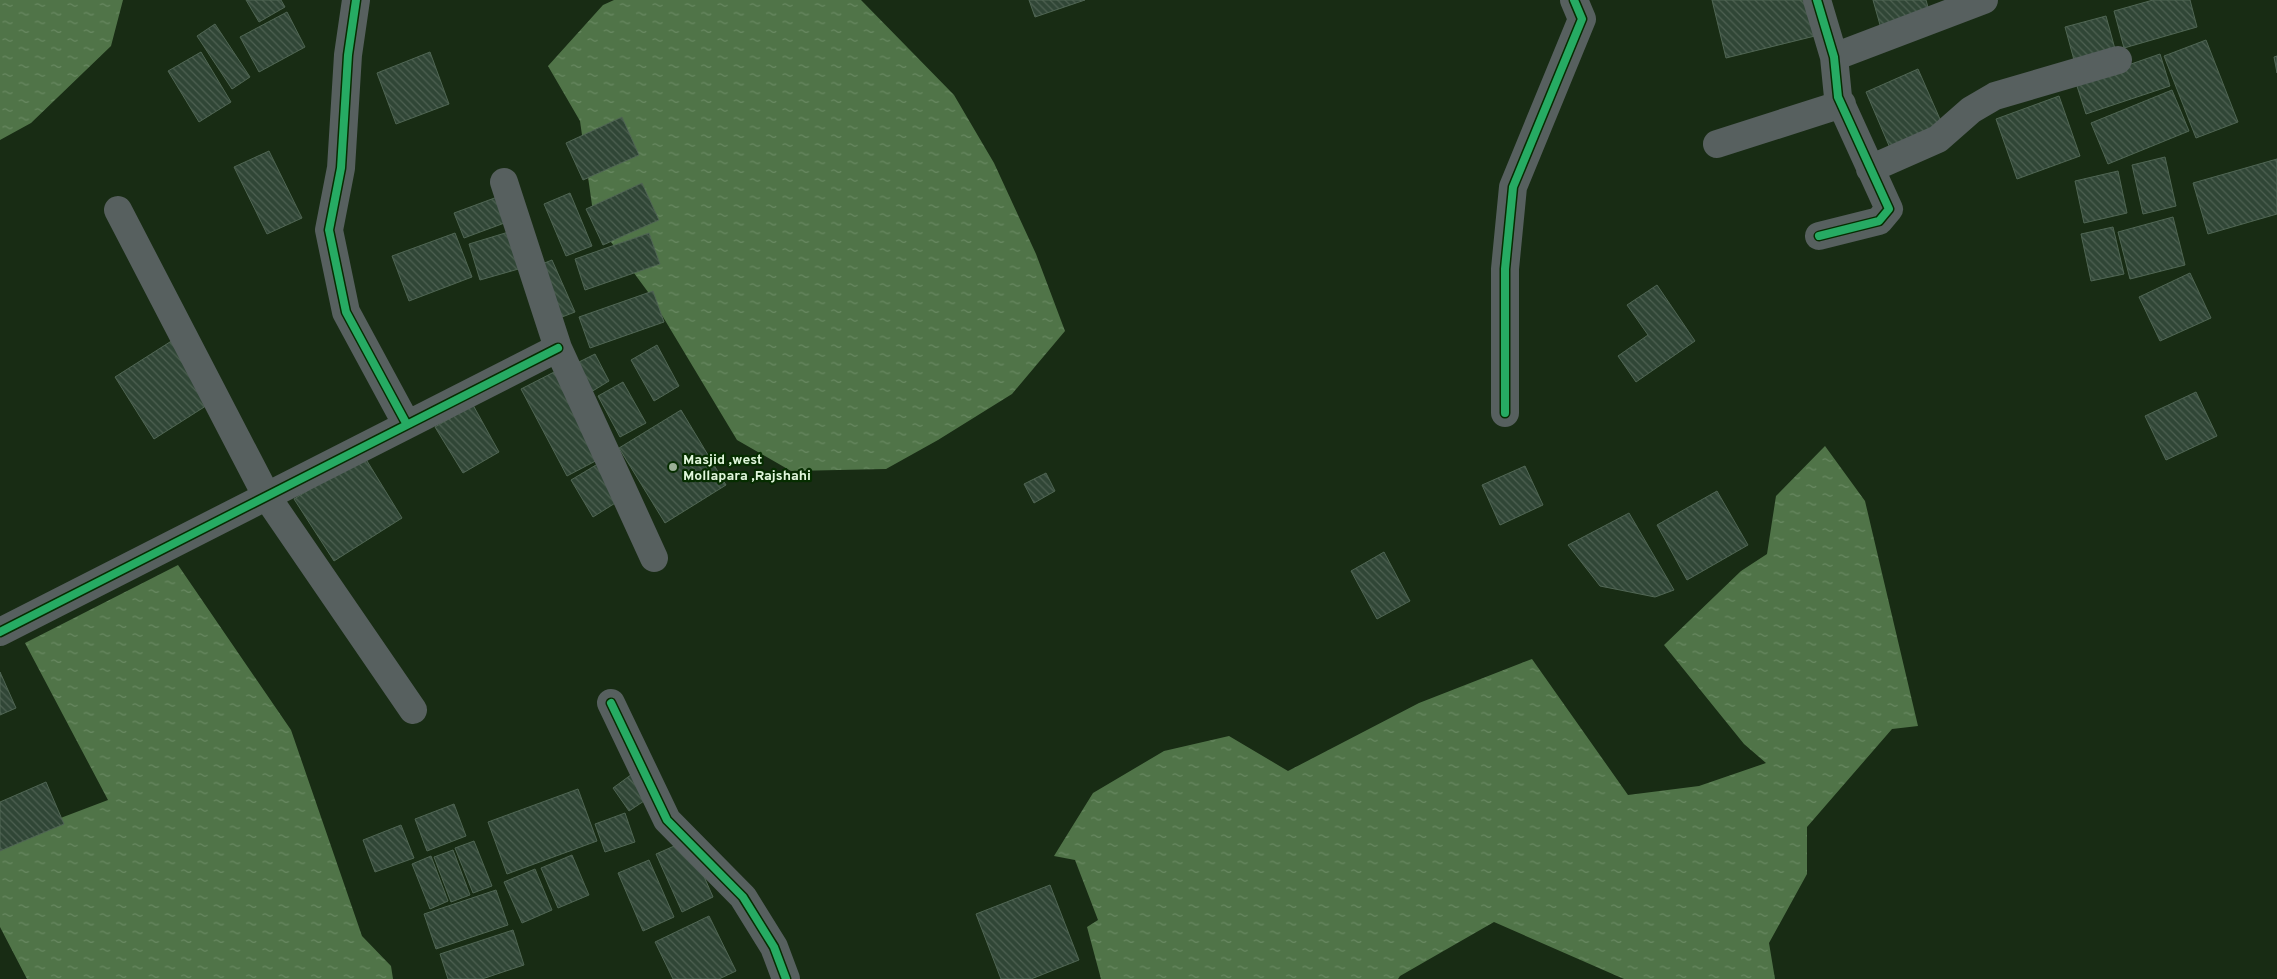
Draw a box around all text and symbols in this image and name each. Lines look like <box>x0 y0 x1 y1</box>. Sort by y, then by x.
place label: Masjid ,west Mollapara ,Rajshahi <box>683 452 811 485</box>
marker: Masjid ,west Mollapara ,Rajshahi <box>667 461 679 473</box>

